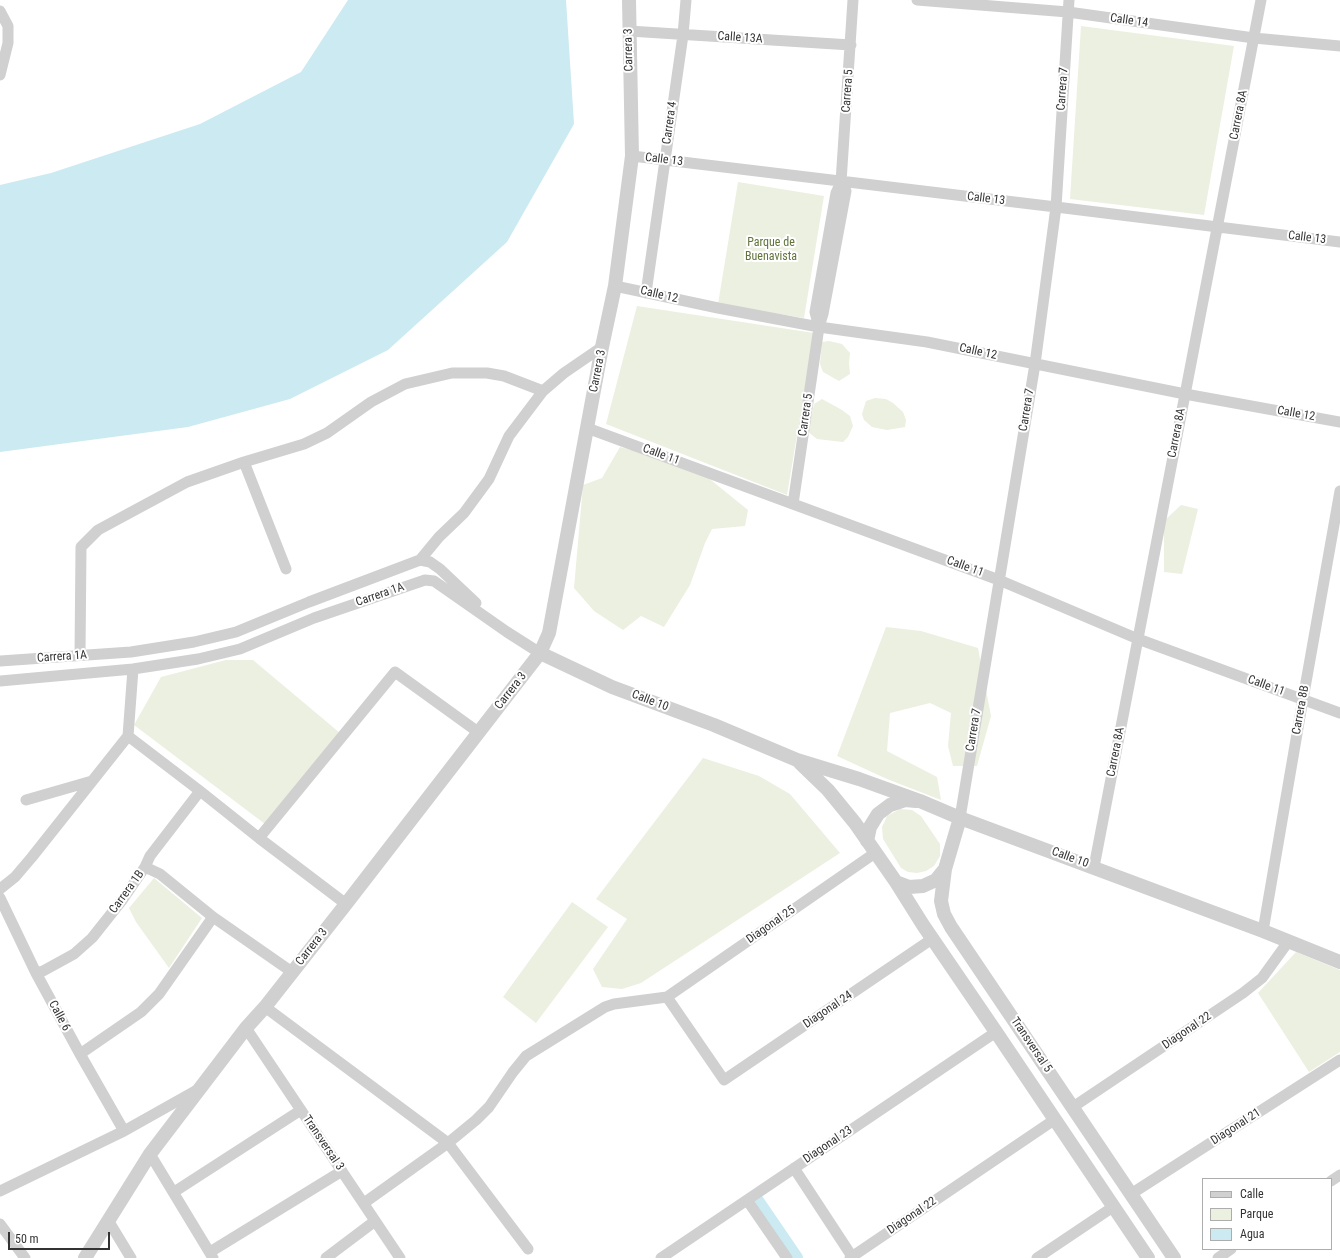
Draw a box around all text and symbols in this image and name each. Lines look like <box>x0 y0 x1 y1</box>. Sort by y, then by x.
street label: Calle 14 <box>1109 11 1149 31</box>
street label: Carrera 3 <box>621 28 637 72</box>
street label: Calle 13A <box>717 29 763 47</box>
street label: Carrera 7 <box>1054 67 1072 111</box>
street label: Carrera 5 <box>839 69 857 113</box>
street label: Carrera 8A <box>1227 89 1251 141</box>
street label: Carrera 4 <box>660 101 680 145</box>
street label: Calle 13 <box>644 151 684 169</box>
street label: Calle 13 <box>966 190 1006 208</box>
street label: Calle 13 <box>1287 229 1327 247</box>
park label: Parque de Buenavista <box>745 236 797 264</box>
street label: Calle 12 <box>639 284 679 306</box>
street label: Calle 12 <box>958 341 998 363</box>
street label: Carrera 3 <box>587 348 609 394</box>
street label: Carrera 7 <box>1017 388 1037 432</box>
street label: Carrera 5 <box>796 393 816 437</box>
street label: Calle 12 <box>1276 404 1316 424</box>
street label: Carrera 8A <box>1165 407 1189 459</box>
street label: Calle 11 <box>641 442 681 468</box>
street label: Calle 11 <box>945 554 985 580</box>
street label: Carrera 1A <box>354 580 406 610</box>
street label: Carrera 1A <box>36 648 88 666</box>
street label: Carrera 3 <box>492 670 530 712</box>
street label: Calle 11 <box>1246 673 1286 699</box>
street label: Carrera 8B <box>1290 684 1312 736</box>
street label: Calle 10 <box>630 687 670 715</box>
street label: Carrera 7 <box>964 708 984 752</box>
street label: Carrera 8A <box>1104 726 1128 778</box>
street label: Calle 10 <box>1050 845 1090 871</box>
street label: Carrera 1B <box>107 868 147 916</box>
street label: Diagonal 25 <box>744 903 798 947</box>
street label: Carrera 3 <box>293 926 331 968</box>
street label: Diagonal 24 <box>801 988 855 1032</box>
street label: Calle 6 <box>45 998 73 1034</box>
street label: Diagonal 22 <box>1160 1009 1214 1053</box>
street label: Transversal 5 <box>1007 1015 1055 1075</box>
street label: Diagonal 21 <box>1209 1106 1263 1148</box>
street label: Transversal 3 <box>299 1113 347 1173</box>
street label: Diagonal 23 <box>801 1123 855 1167</box>
legend <box>1202 1178 1332 1250</box>
text: Calle <box>1240 1187 1264 1201</box>
street label: Diagonal 22 <box>885 1194 939 1238</box>
text: Parque <box>1240 1207 1273 1221</box>
scale bar <box>10 1224 112 1250</box>
text: Agua <box>1240 1227 1264 1241</box>
text: 50 m <box>15 1232 39 1246</box>

